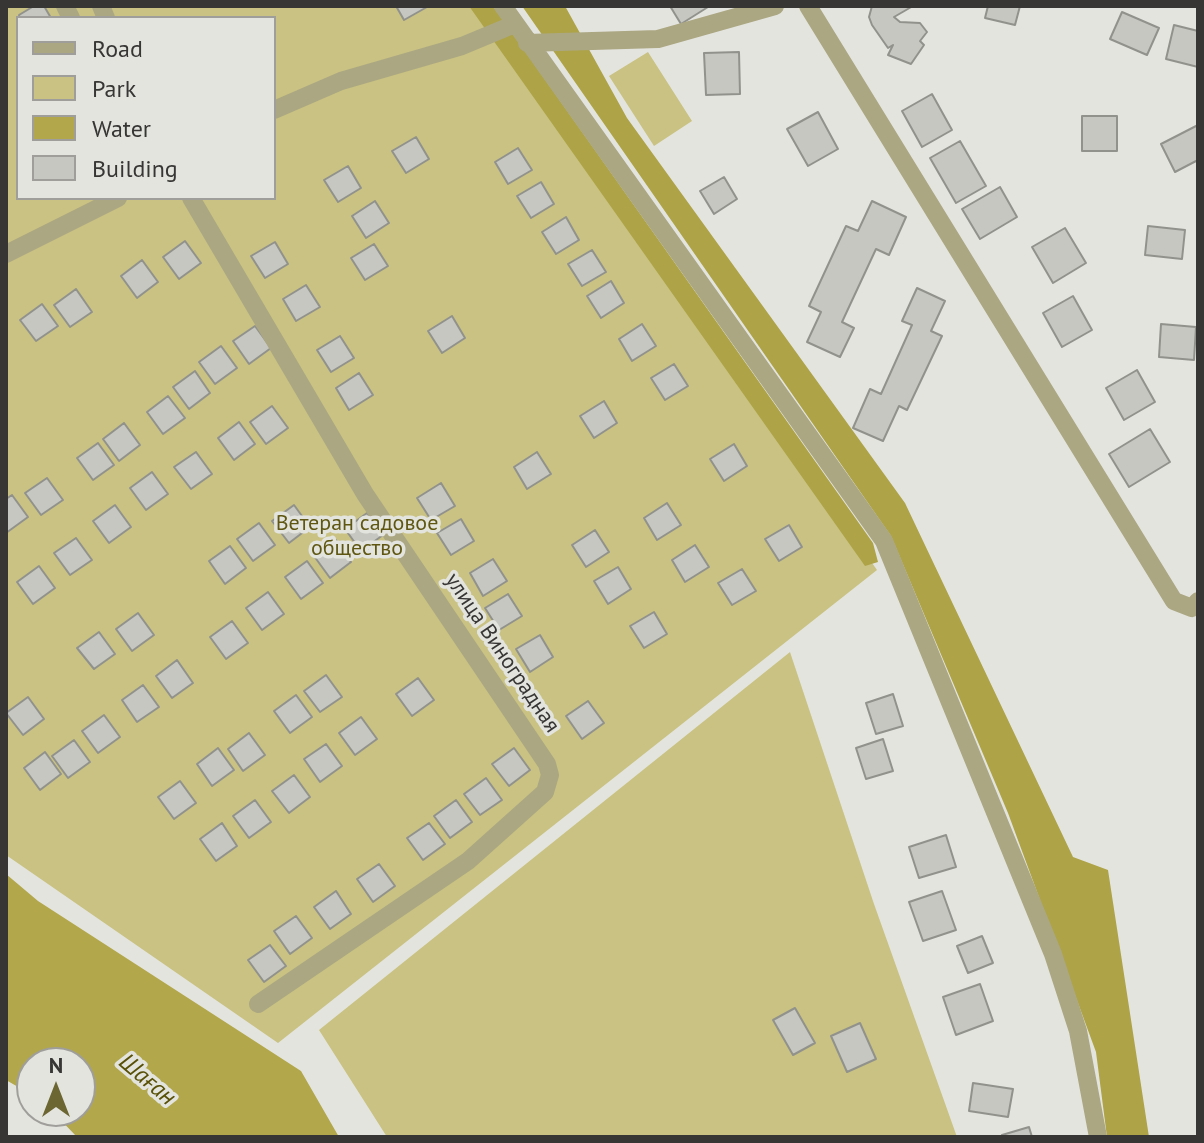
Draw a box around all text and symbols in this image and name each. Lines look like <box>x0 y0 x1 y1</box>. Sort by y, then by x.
legend <box>16 16 276 200</box>
text: Road <box>92 33 143 64</box>
text: Park <box>92 73 136 104</box>
text: Water <box>92 113 151 144</box>
text: Building <box>92 153 178 184</box>
park label: Ветеран садовое общество <box>276 511 438 562</box>
street label: улица Виноградная <box>439 568 565 738</box>
north arrow <box>16 1047 96 1127</box>
water label: Шаған <box>113 1048 181 1112</box>
text: N <box>49 1051 63 1079</box>

